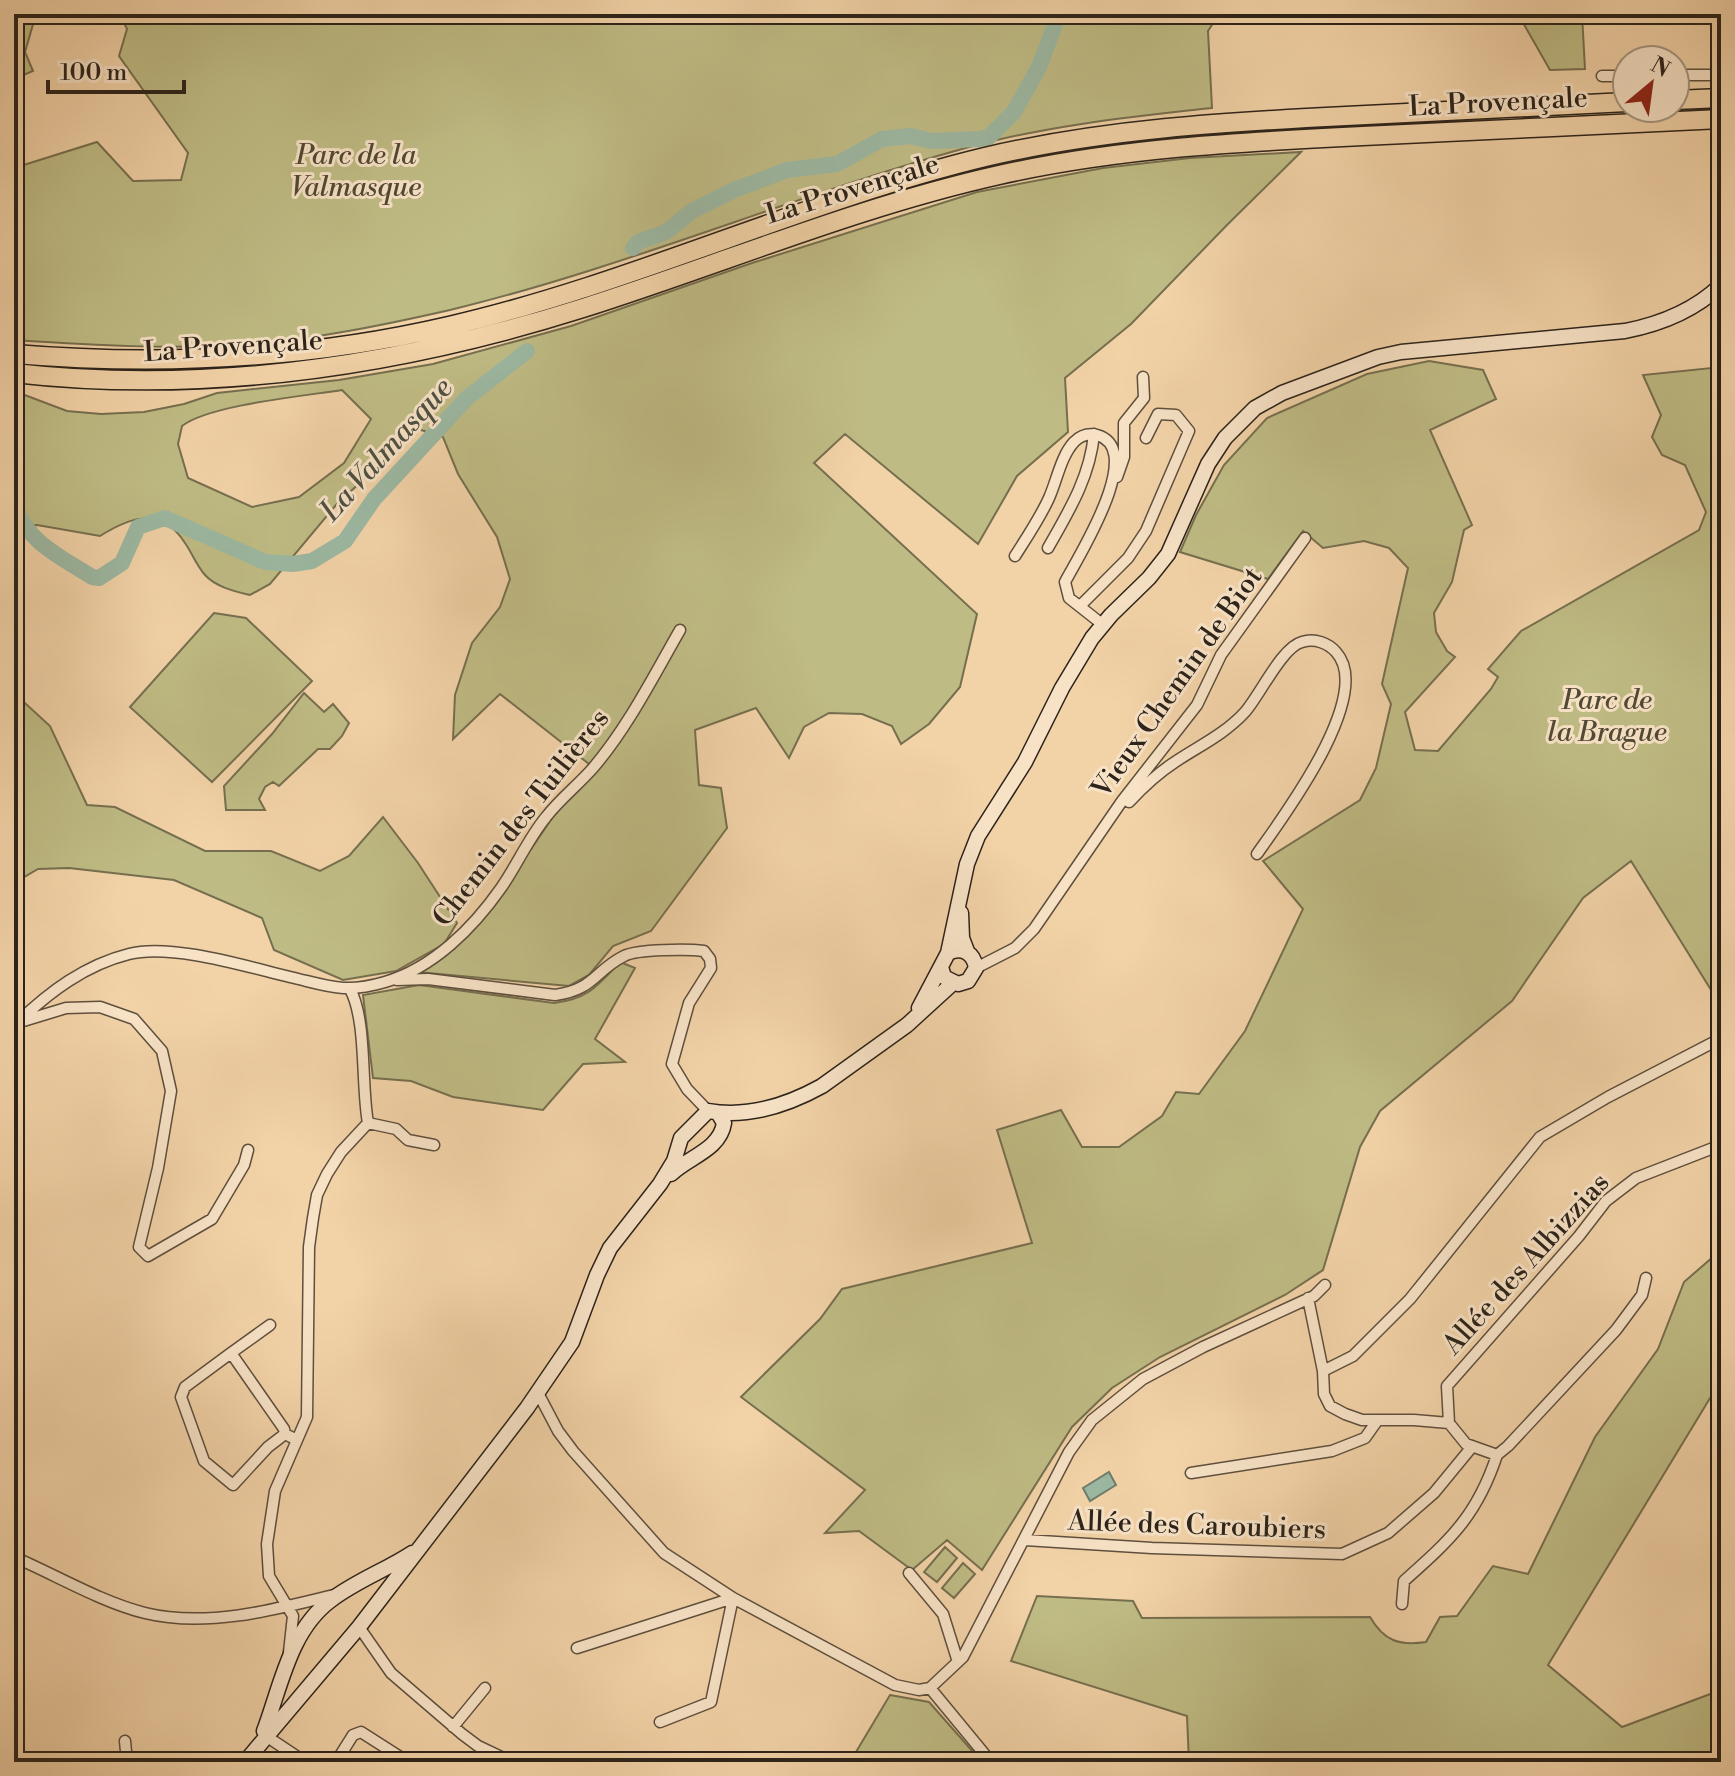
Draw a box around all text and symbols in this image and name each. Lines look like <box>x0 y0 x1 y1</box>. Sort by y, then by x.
scale bar <box>48 44 184 94</box>
north arrow <box>1611 44 1691 124</box>
text: N <box>1646 52 1675 84</box>
text: 100 m <box>60 58 127 88</box>
street label: La Provençale <box>1407 80 1589 125</box>
park label: Parc de la Valmasque <box>291 138 421 205</box>
street label: La Provençale <box>761 146 943 232</box>
street label: La Provençale <box>142 323 324 370</box>
water label: La Valmasque <box>311 370 461 530</box>
street label: Vieux Chemin de Biot <box>1084 560 1270 806</box>
park label: Parc de la Brague <box>1547 683 1667 750</box>
street label: Chemin des Tuilières <box>425 702 617 934</box>
street label: Allée des Albizzias <box>1434 1166 1617 1363</box>
street label: Allée des Caroubiers <box>1066 1503 1327 1547</box>

